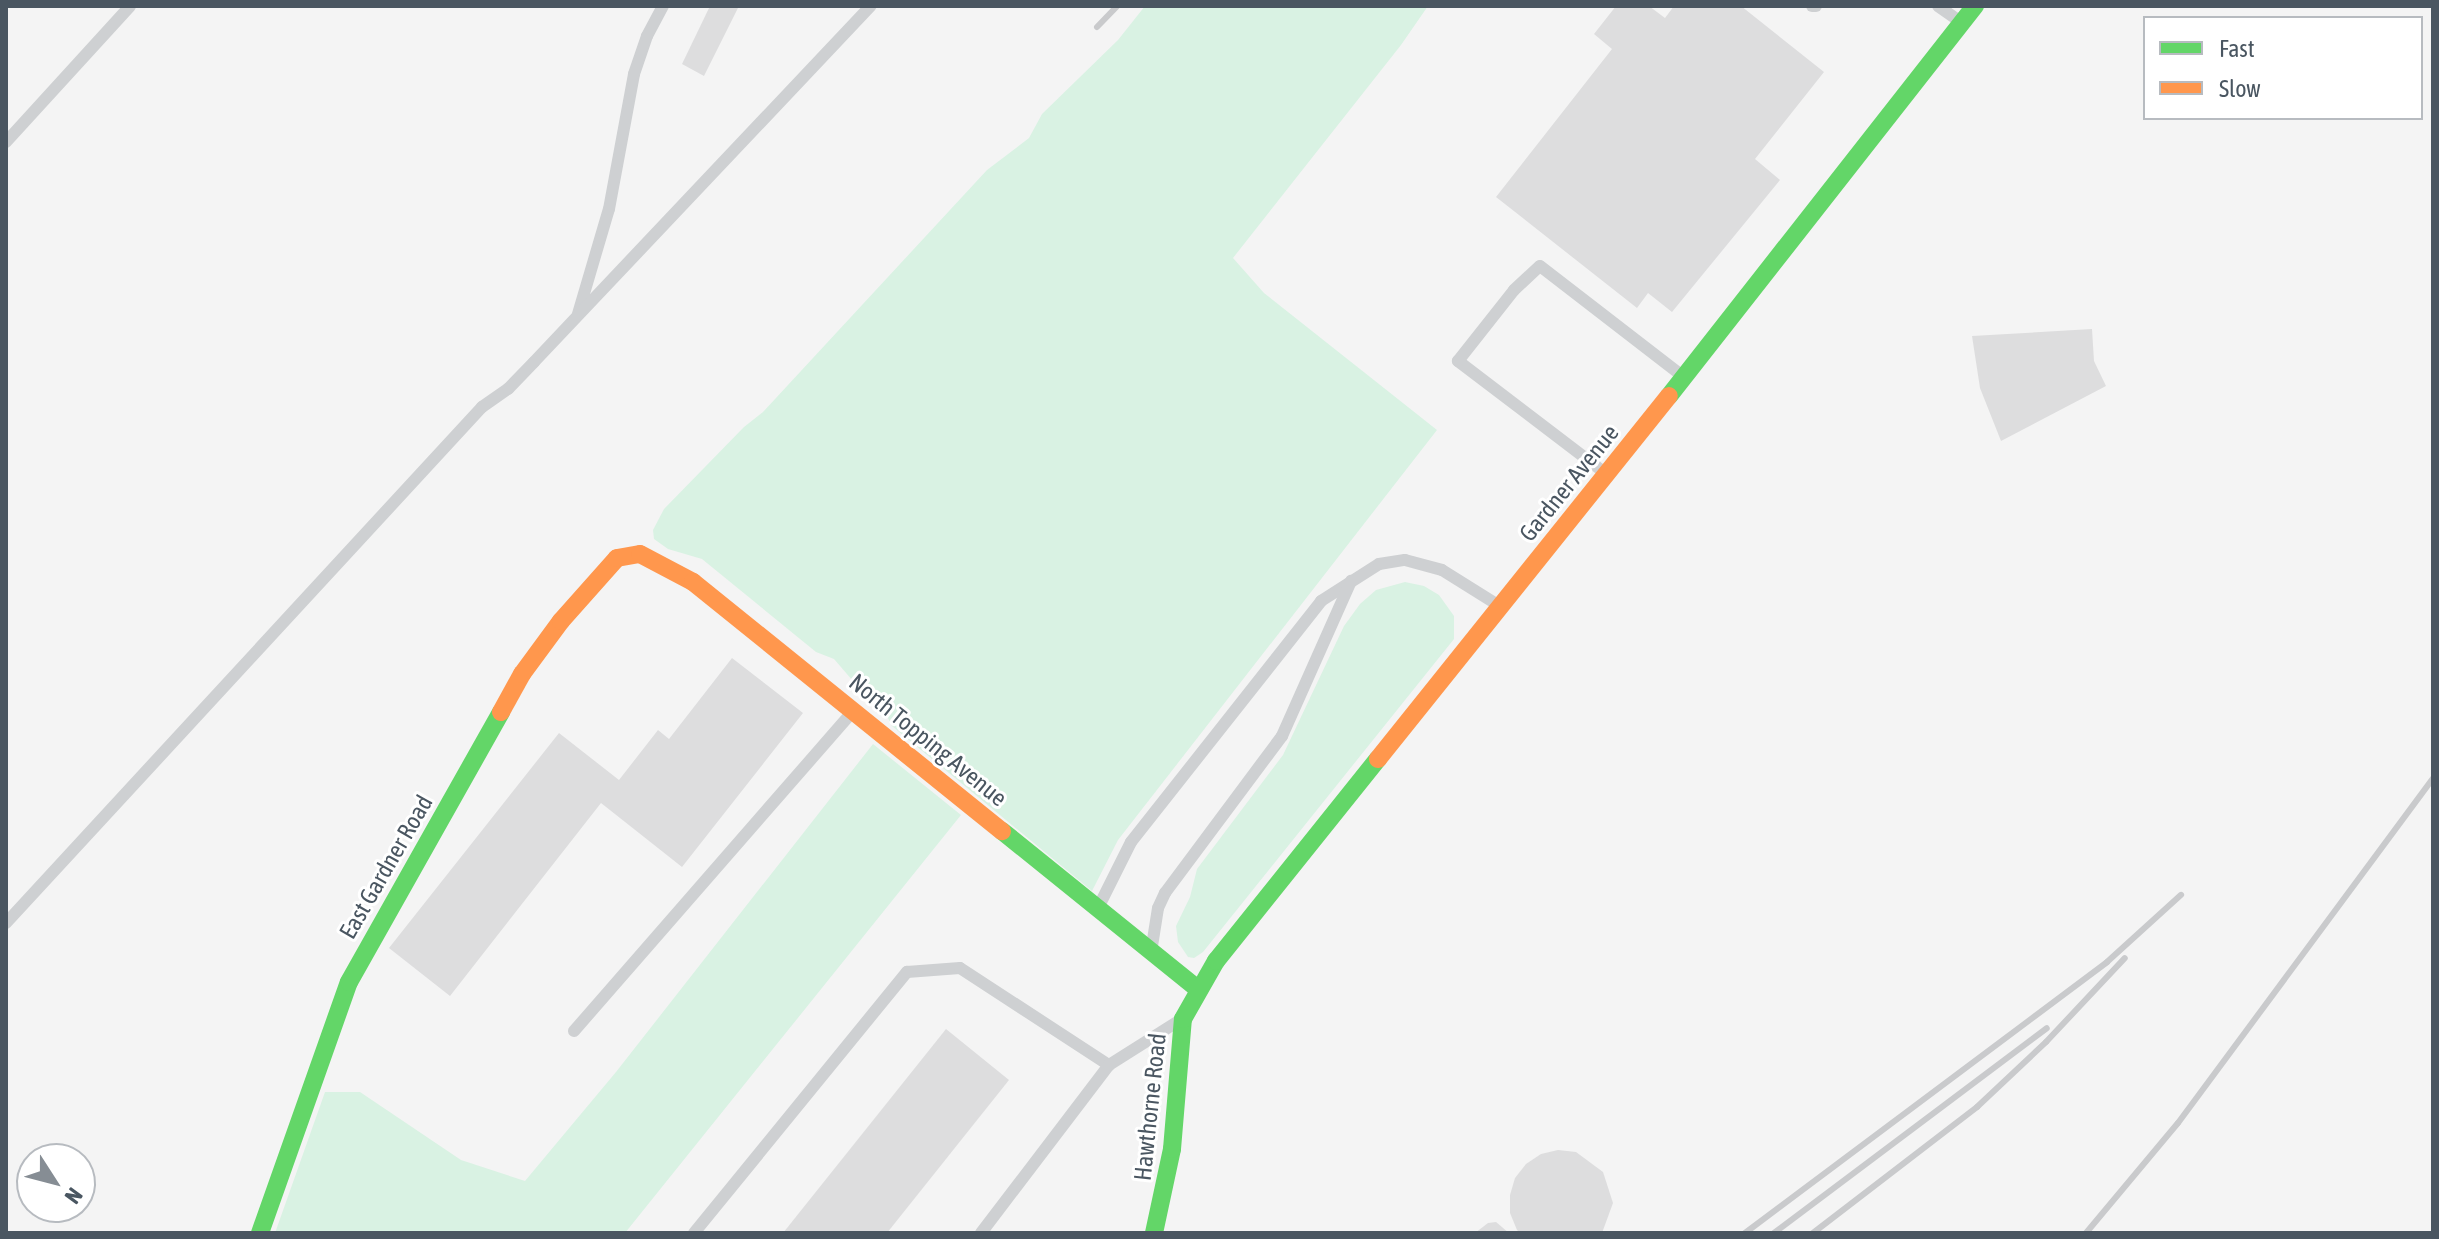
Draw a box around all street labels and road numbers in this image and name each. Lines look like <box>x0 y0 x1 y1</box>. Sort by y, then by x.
street label: Gardner Avenue <box>1513 419 1625 547</box>
street label: North Topping Avenue <box>843 668 1013 812</box>
street label: East Gardner Road <box>333 790 439 944</box>
street label: Hawthorne Road <box>1128 1032 1172 1182</box>

